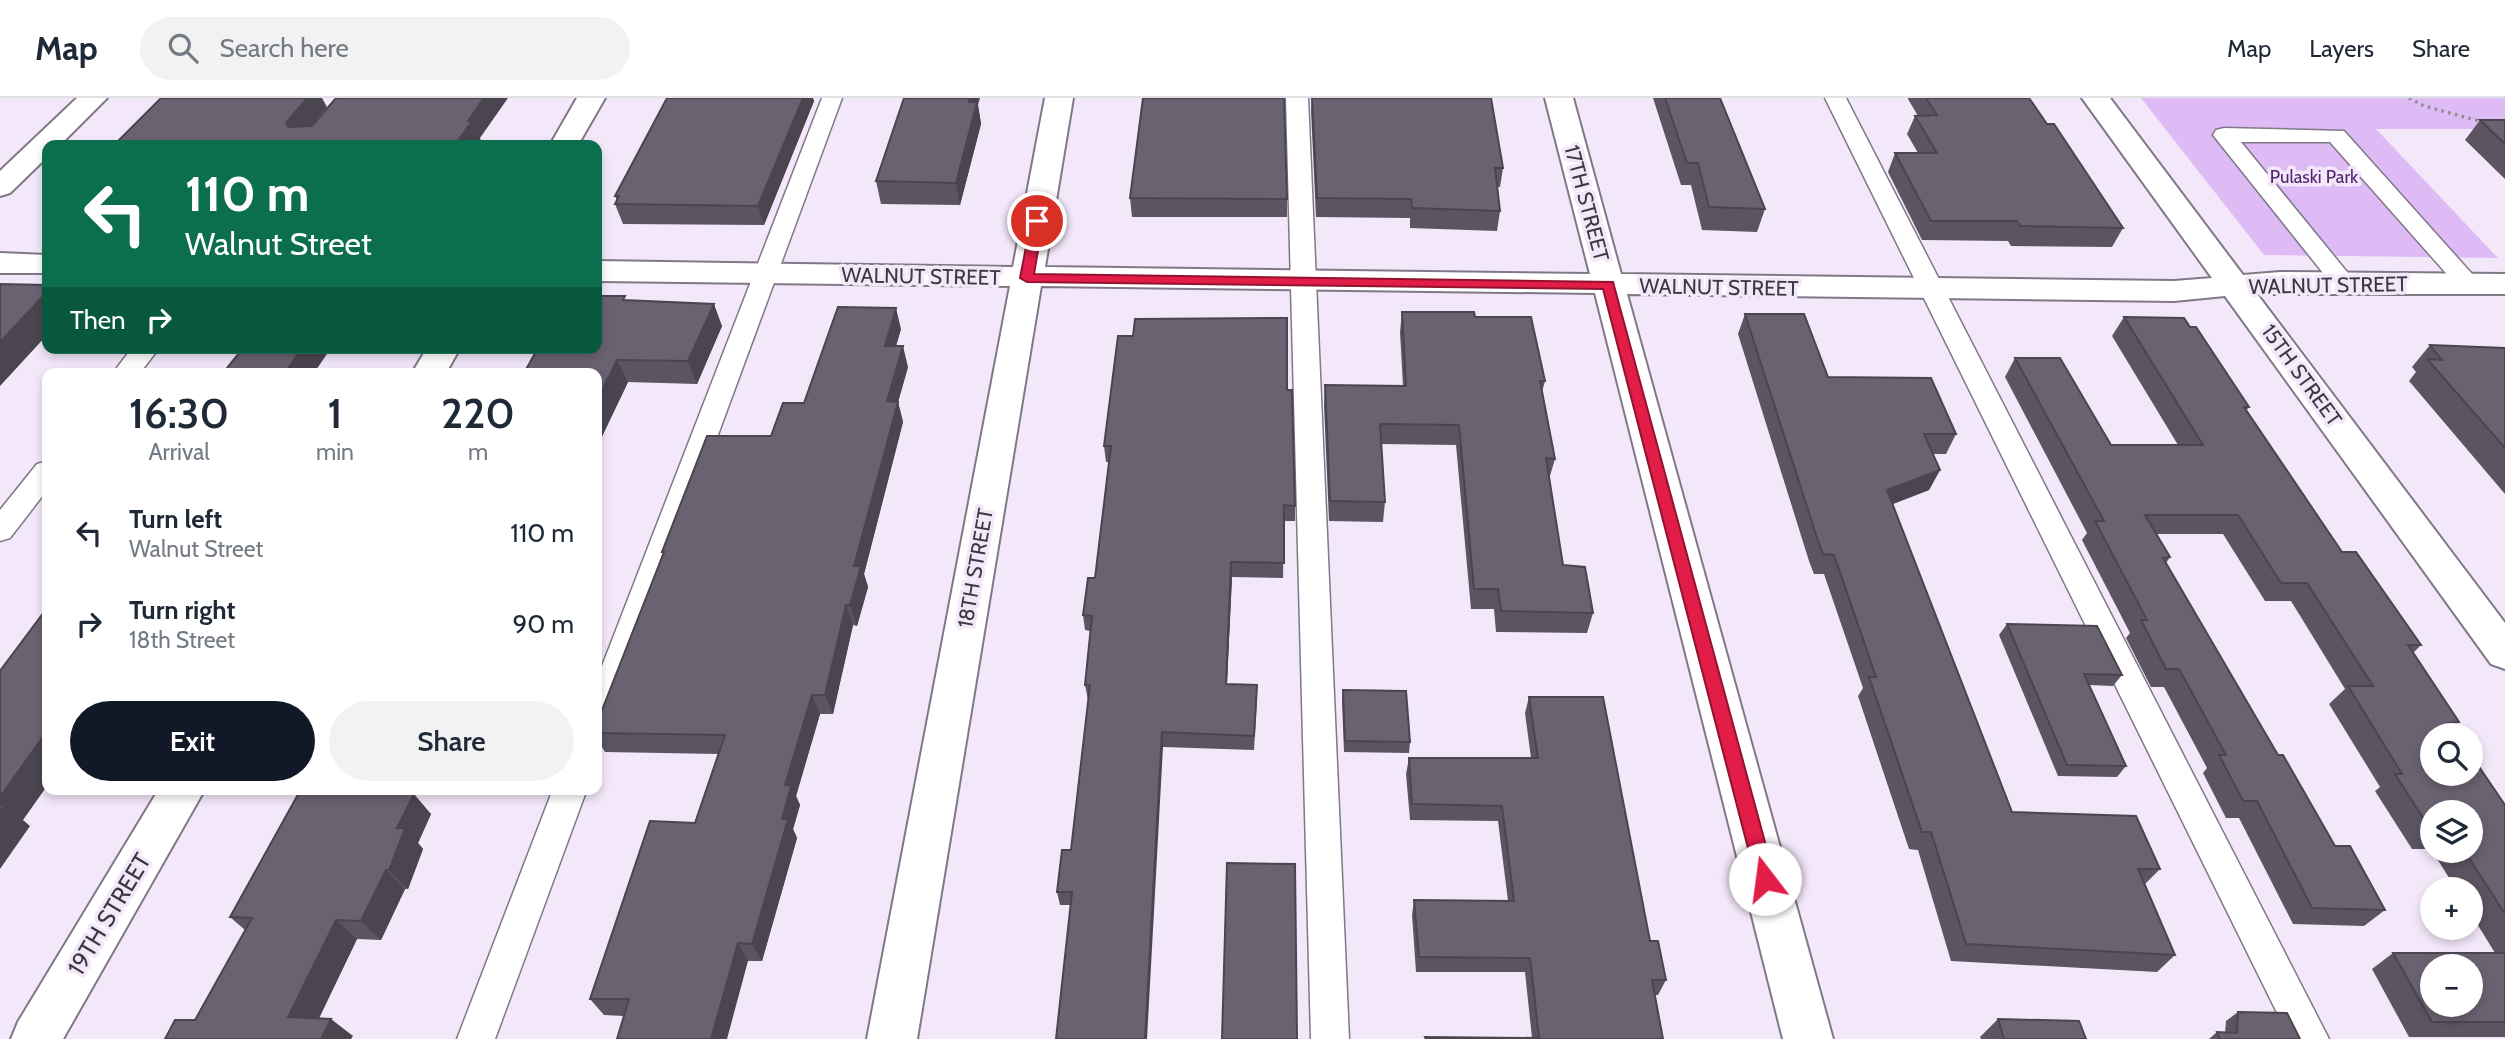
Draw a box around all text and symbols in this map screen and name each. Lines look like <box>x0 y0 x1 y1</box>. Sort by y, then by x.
search box <box>140 17 630 80</box>
text: Map <box>35 28 98 68</box>
icon: search <box>164 29 202 67</box>
text: Search here <box>220 32 349 64</box>
text: Map <box>2227 34 2271 63</box>
text: Layers <box>2309 34 2374 63</box>
text: Share <box>2412 34 2470 63</box>
street label: 17TH STREET <box>1560 142 1614 264</box>
text: 110 m <box>185 164 309 223</box>
park label: Pulaski Park <box>2270 166 2359 188</box>
icon: left <box>70 168 161 259</box>
pin <box>1007 191 1067 251</box>
icon: arrive <box>1018 202 1056 240</box>
text: Walnut Street <box>185 224 372 263</box>
street label: WALNUT STREET <box>841 262 1001 290</box>
street label: WALNUT STREET <box>2248 271 2408 299</box>
street label: WALNUT STREET <box>1639 273 1799 301</box>
icon: right <box>140 301 178 339</box>
text: Then <box>70 304 126 336</box>
street label: 15TH STREET <box>2257 319 2347 431</box>
text: 16:30 <box>129 387 229 439</box>
text: 1 <box>328 387 342 439</box>
text: 220 <box>441 387 515 439</box>
text: Arrival <box>148 438 210 466</box>
text: min <box>316 438 354 466</box>
text: m <box>468 438 488 466</box>
text: Turn left <box>129 503 222 535</box>
street label: 18TH STREET <box>952 506 998 630</box>
icon: left <box>70 514 108 552</box>
text: 110 m <box>510 517 574 549</box>
text: Walnut Street <box>129 535 263 563</box>
text: Turn right <box>129 594 235 626</box>
icon: right <box>70 605 108 643</box>
text: 90 m <box>512 608 574 640</box>
text: 18th Street <box>129 626 235 654</box>
button: Exit <box>70 701 315 781</box>
button: Share <box>329 701 574 781</box>
map controls <box>2420 723 2483 1017</box>
button: search <box>2420 723 2483 786</box>
button: layers <box>2420 800 2483 863</box>
position arrow <box>1728 842 1802 916</box>
street label: 19TH STREET <box>61 848 157 980</box>
button: + <box>2420 877 2483 940</box>
button: − <box>2420 954 2483 1017</box>

